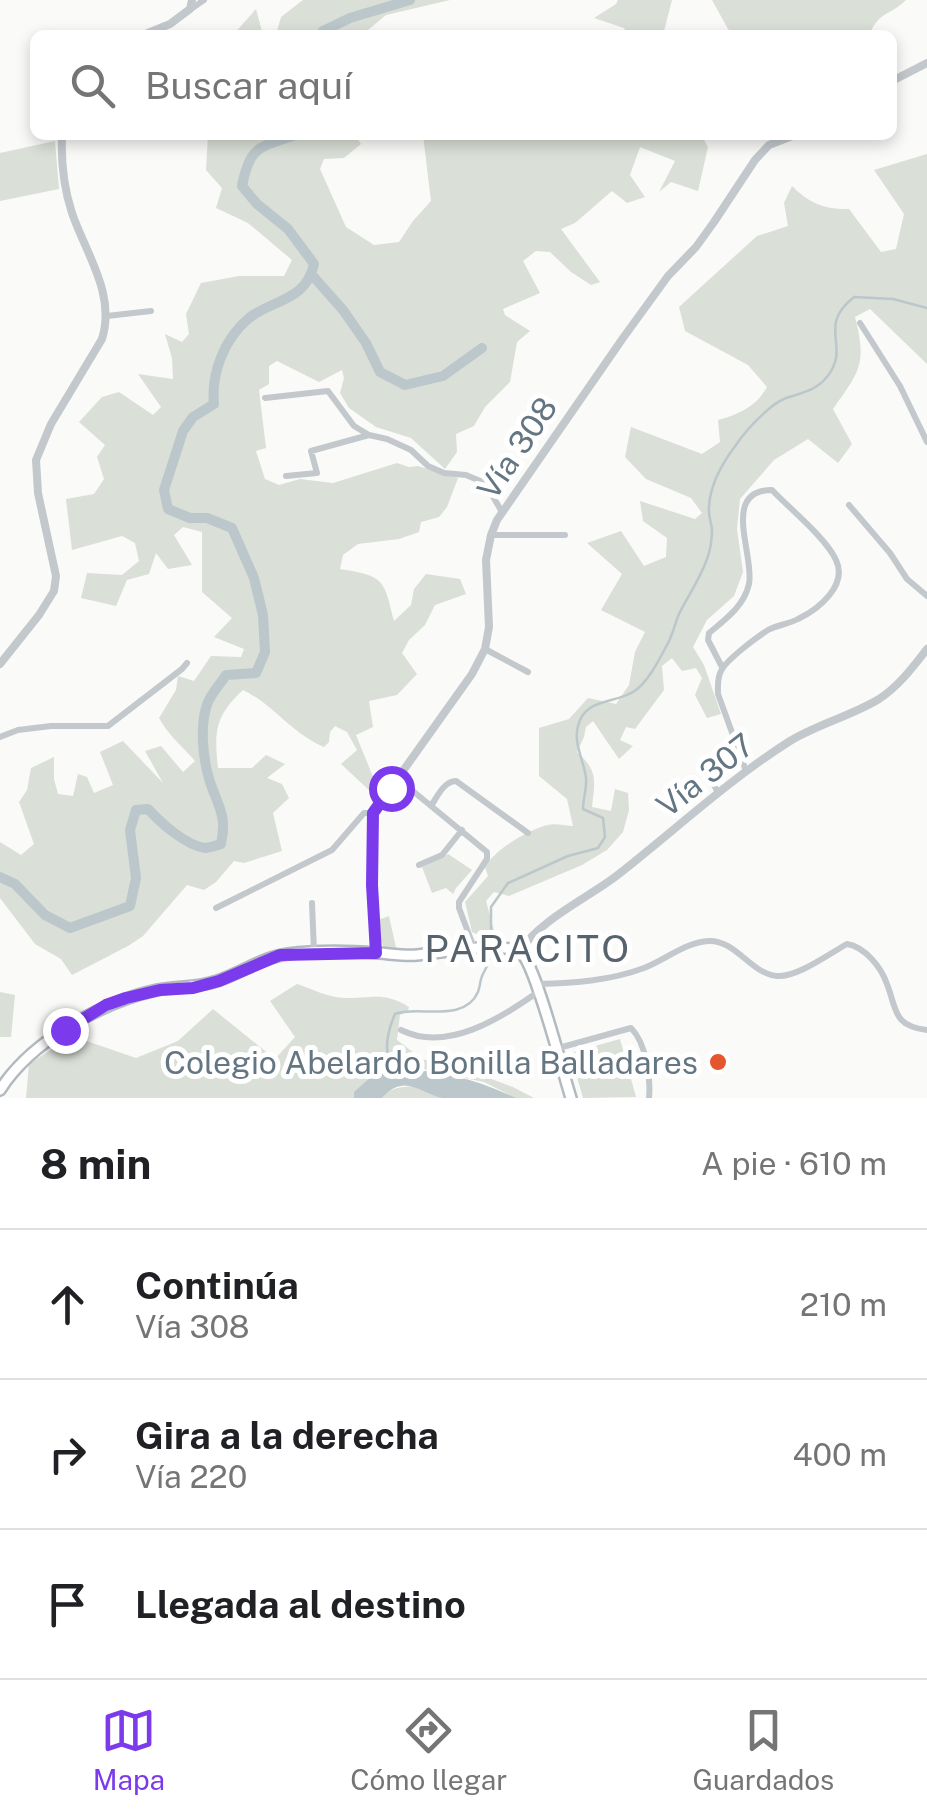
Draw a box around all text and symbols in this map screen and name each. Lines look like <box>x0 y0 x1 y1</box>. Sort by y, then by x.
search box <box>30 30 897 140</box>
icon: search <box>65 58 120 113</box>
text: Buscar aquí <box>145 63 352 108</box>
street label: Vía 308 <box>470 390 564 506</box>
street label: Vía 307 <box>649 726 761 824</box>
route start <box>369 766 415 812</box>
district label: PARACITO <box>424 926 632 971</box>
route end <box>43 1008 89 1054</box>
place label: Colegio Abelardo Bonilla Balladares <box>164 1044 698 1081</box>
marker: Colegio Abelardo Bonilla Balladares <box>707 1051 729 1073</box>
text: 8 min <box>40 1139 152 1188</box>
text: A pie · 610 m <box>701 1145 887 1182</box>
text: Continúa <box>135 1263 299 1308</box>
icon: ahead <box>40 1277 95 1332</box>
text: 210 m <box>800 1286 887 1323</box>
text: Vía 308 <box>135 1308 250 1345</box>
text: Gira a la derecha <box>135 1413 439 1458</box>
icon: right <box>40 1427 95 1482</box>
text: 400 m <box>792 1436 887 1473</box>
text: Vía 220 <box>135 1458 247 1495</box>
icon: arrive <box>40 1577 95 1632</box>
text: Llegada al destino <box>135 1582 466 1627</box>
tab: Mapa <box>93 1703 165 1796</box>
tab: Cómo llegar <box>350 1703 507 1796</box>
tab: Guardados <box>692 1703 834 1796</box>

